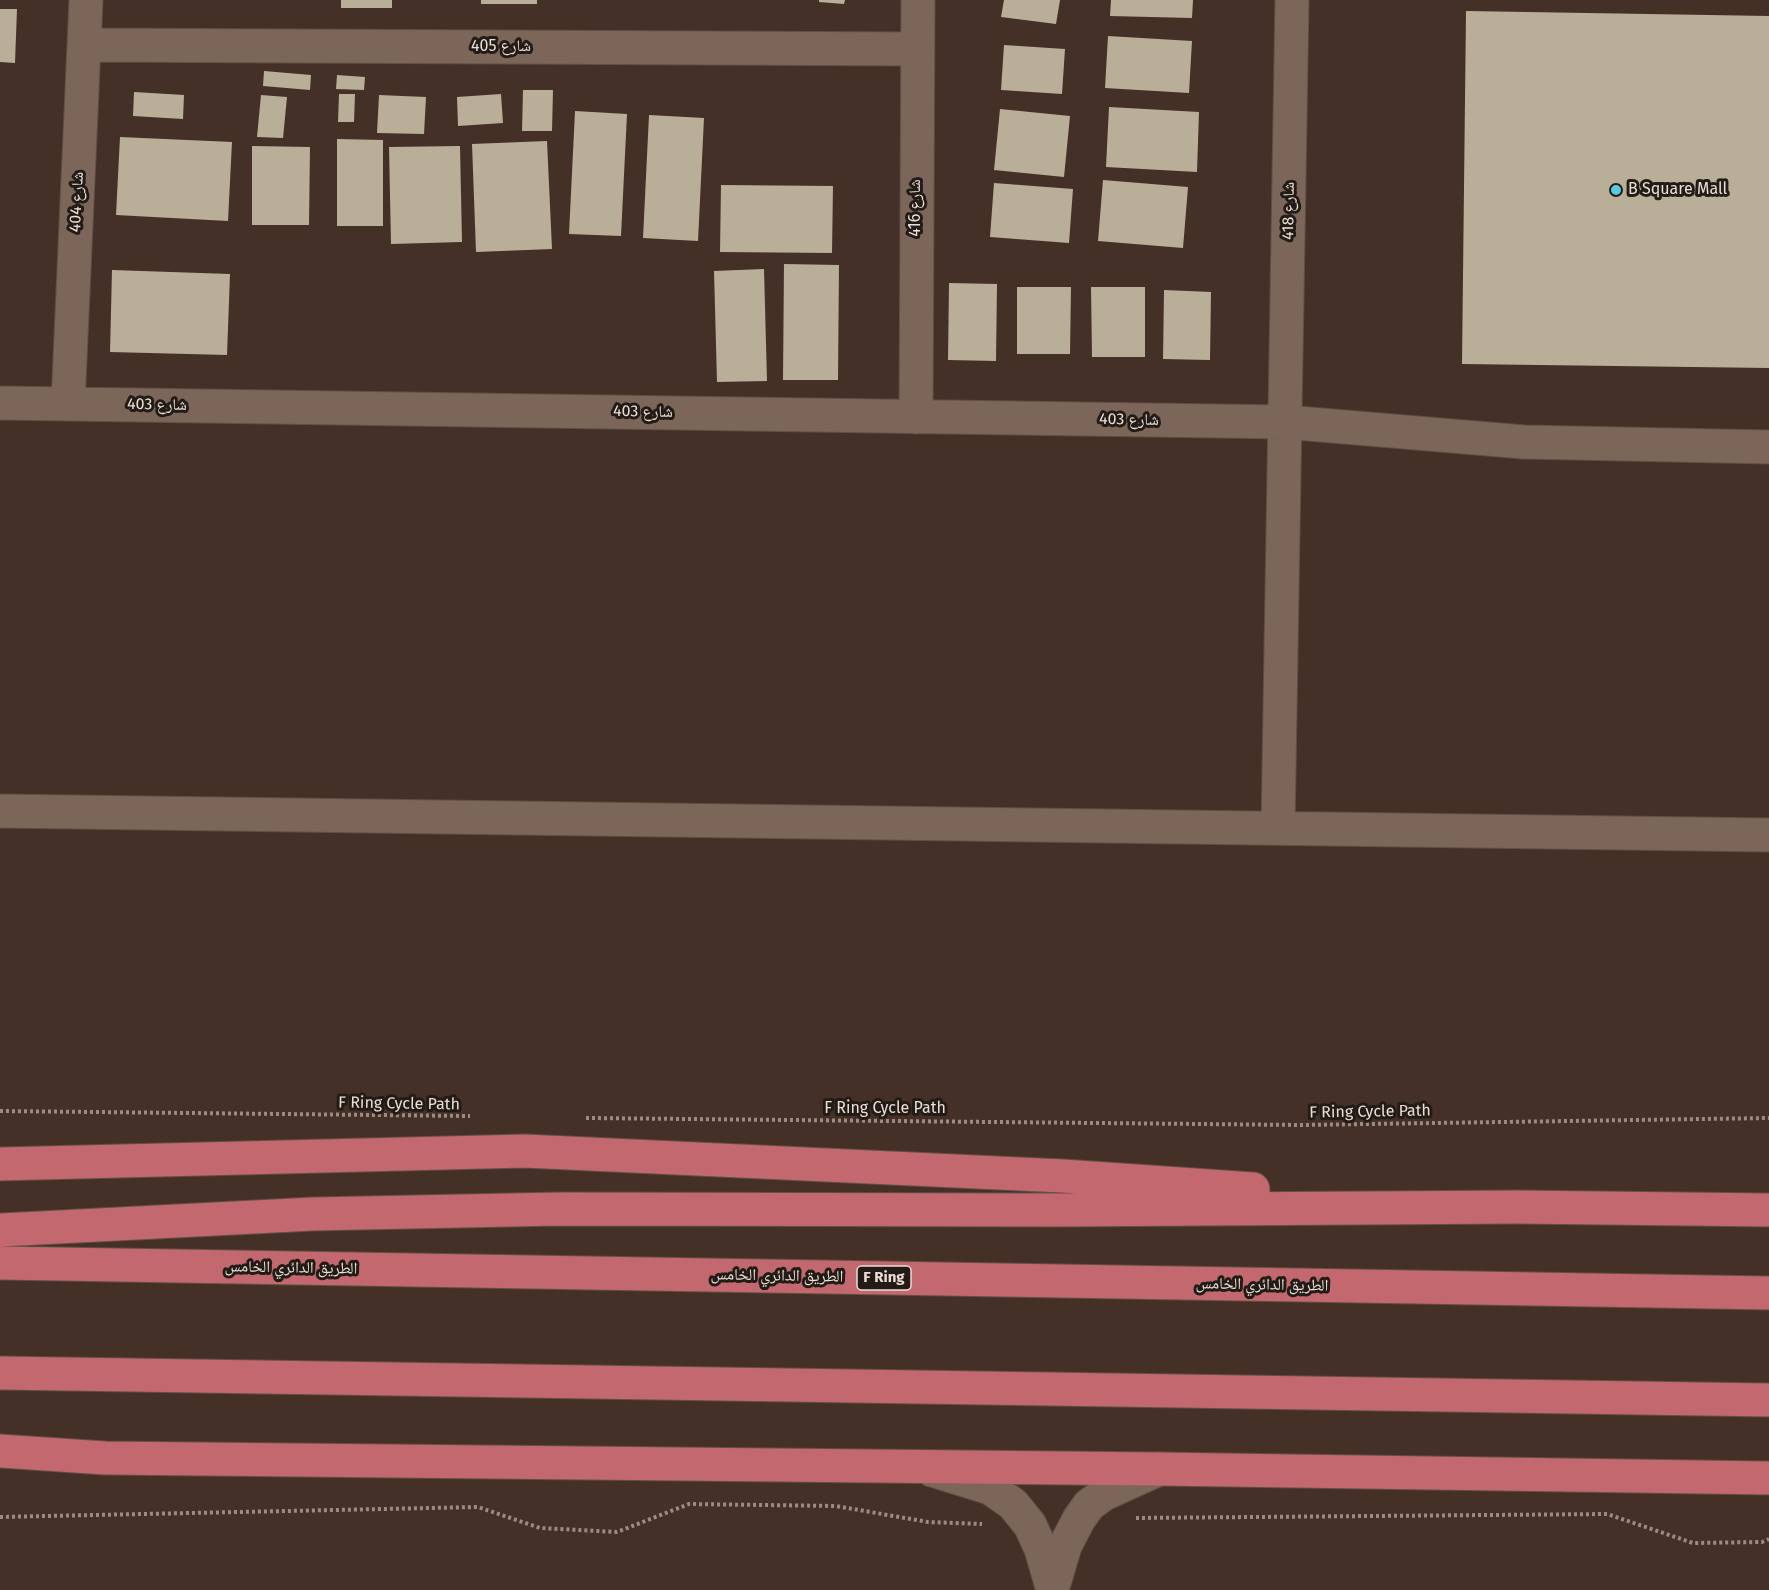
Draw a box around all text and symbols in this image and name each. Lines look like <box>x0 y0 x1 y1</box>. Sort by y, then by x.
street label: شارع 405 <box>471 37 531 57</box>
street label: شارع 404 <box>66 171 88 233</box>
street label: شارع 416 <box>906 179 926 237</box>
place label: B Square Mall <box>1628 180 1727 200</box>
street label: شارع 418 <box>1279 182 1299 240</box>
marker: B Square Mall <box>1609 183 1623 197</box>
street label: شارع 403 <box>127 395 187 415</box>
street label: شارع 403 <box>613 402 673 422</box>
street label: شارع 403 <box>1099 410 1159 430</box>
street label: F Ring Cycle Path <box>338 1093 460 1115</box>
street label: F Ring Cycle Path <box>824 1099 946 1119</box>
street label: F Ring Cycle Path <box>1309 1101 1431 1123</box>
street label: الطريق الدائري الخامس <box>224 1257 358 1279</box>
street label: الطريق الدائري الخامس <box>710 1265 844 1287</box>
road number: F Ring <box>857 1266 911 1290</box>
street label: الطريق الدائري الخامس <box>1195 1274 1329 1296</box>

